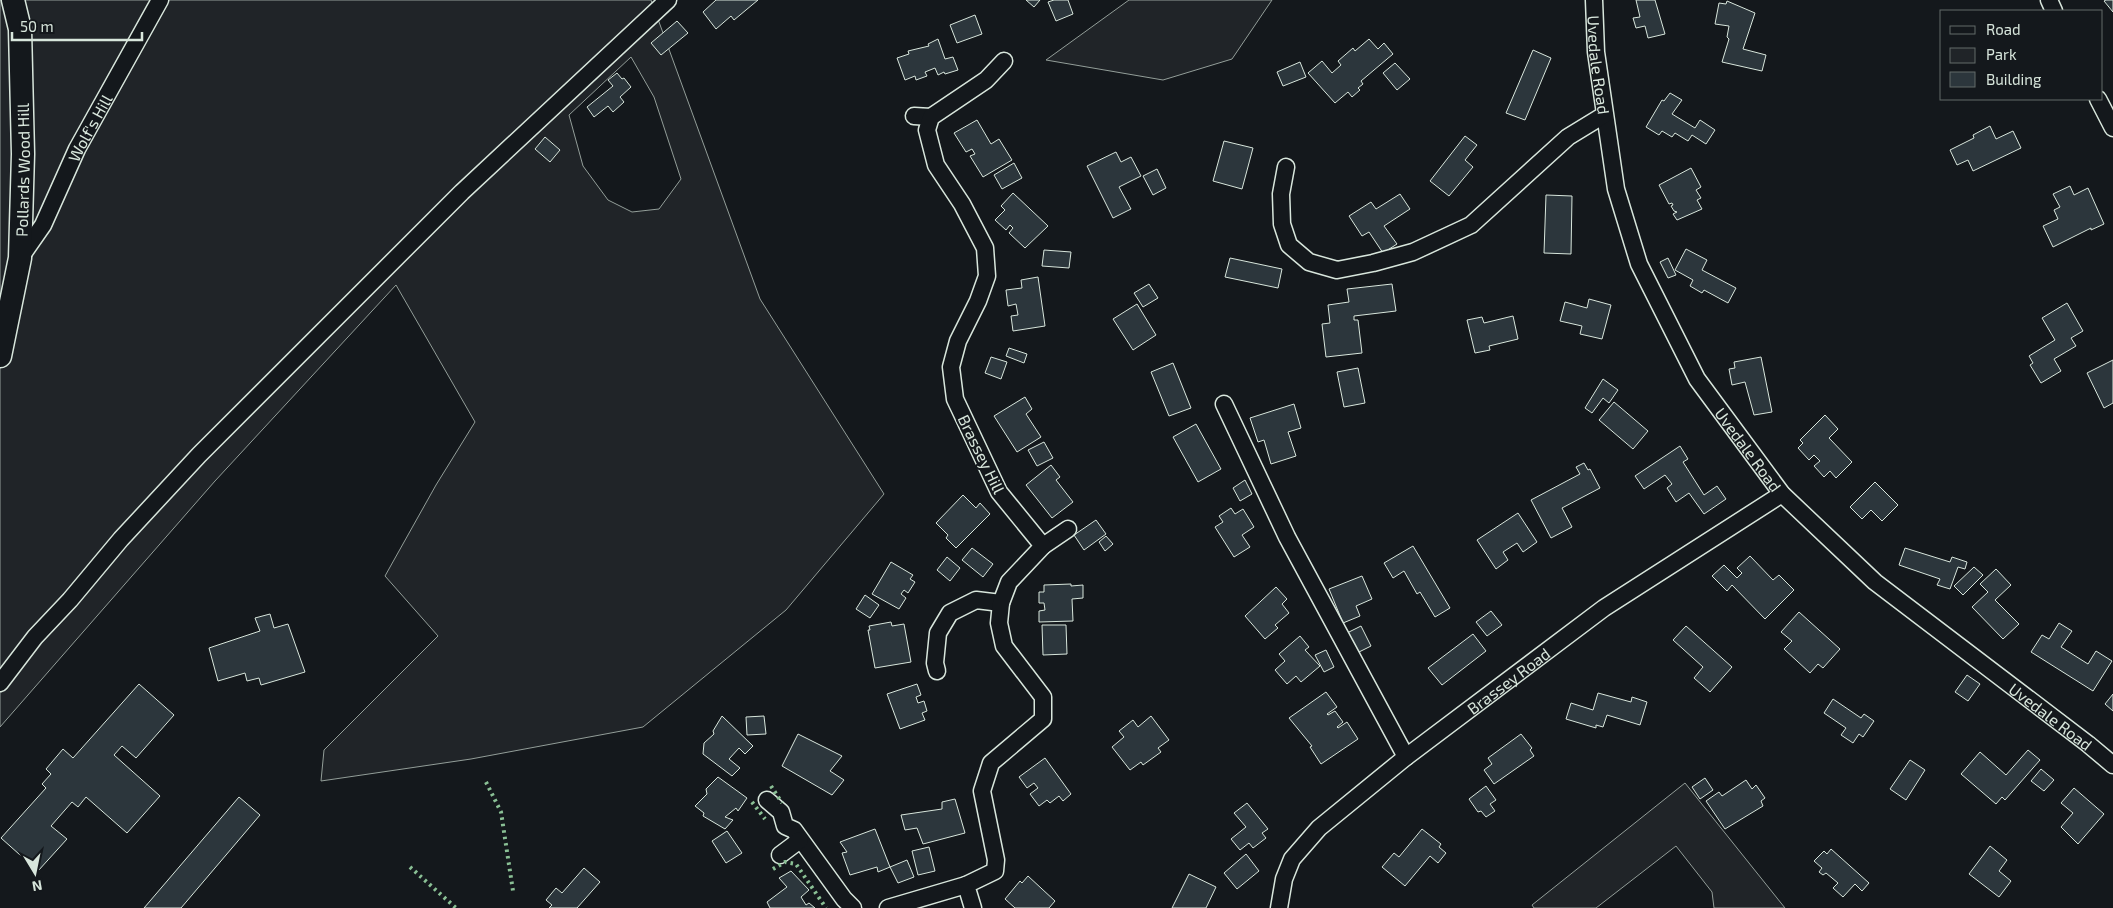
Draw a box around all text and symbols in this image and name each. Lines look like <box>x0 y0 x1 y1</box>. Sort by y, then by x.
scale bar <box>12 10 142 42</box>
legend <box>1940 10 2103 100</box>
street label: Uvedale Road <box>1585 15 1614 115</box>
text: 50 m <box>20 17 54 35</box>
text: Road <box>1986 20 2021 38</box>
text: Park <box>1986 45 2017 63</box>
text: Building <box>1986 70 2042 88</box>
street label: Wolf's Hill <box>63 90 115 164</box>
street label: Pollards Wood Hill <box>11 103 33 237</box>
street label: Uvedale Road <box>1712 404 1786 495</box>
street label: Brassey Hill <box>955 411 1009 497</box>
street label: Brassey Road <box>1463 643 1553 717</box>
street label: Uvedale Road <box>2006 678 2096 754</box>
north arrow <box>10 848 60 898</box>
text: N <box>31 877 44 896</box>

